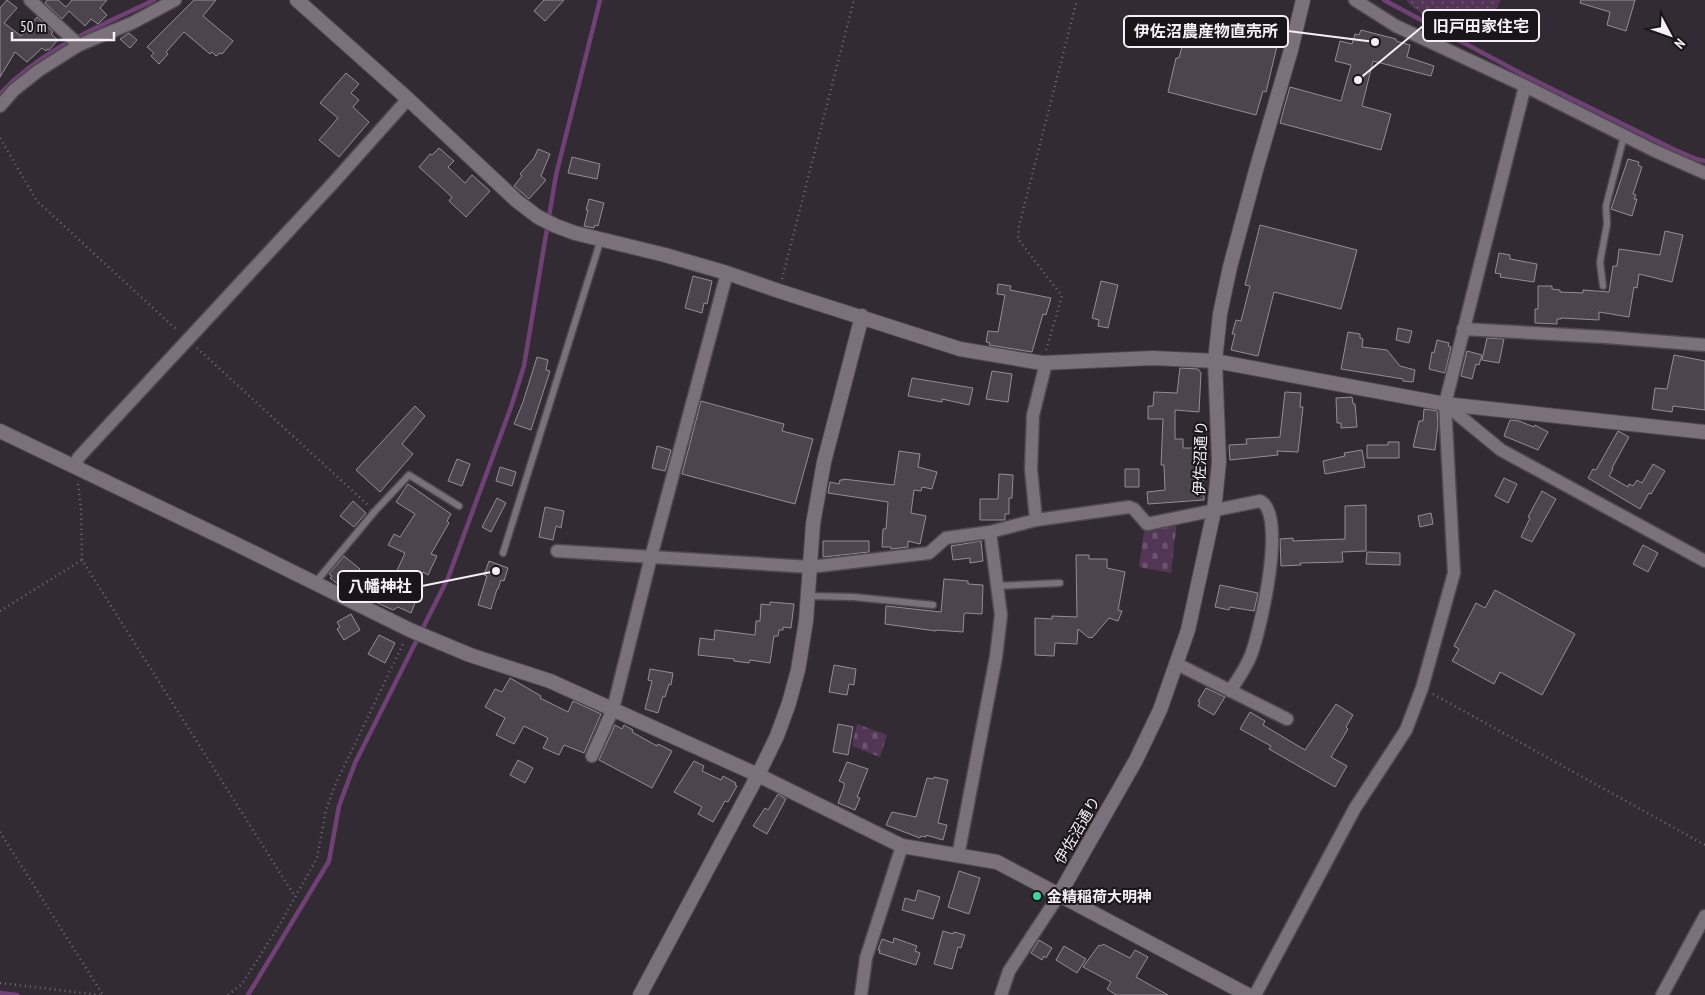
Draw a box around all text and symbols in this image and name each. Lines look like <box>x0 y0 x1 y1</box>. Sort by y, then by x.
scale bar <box>12 10 115 42</box>
callout: 旧戸田家住宅 <box>1423 10 1539 41</box>
north arrow <box>1645 10 1695 60</box>
callout: 伊佐沼農産物直売所 <box>1124 16 1288 47</box>
text: 旧戸田家住宅 <box>1433 16 1529 36</box>
text: 50 m <box>20 17 46 36</box>
text: 伊佐沼農産物直売所 <box>1133 21 1278 41</box>
text: N <box>1671 35 1689 52</box>
street label: 伊佐沼通り <box>1189 420 1211 496</box>
callout: 八幡神社 <box>338 571 422 602</box>
text: 八幡神社 <box>348 576 412 596</box>
street label: 伊佐沼通り <box>1050 793 1104 867</box>
place label: 金精稲荷大明神 <box>1047 887 1152 906</box>
marker: 金精稲荷大明神 <box>1031 890 1043 902</box>

